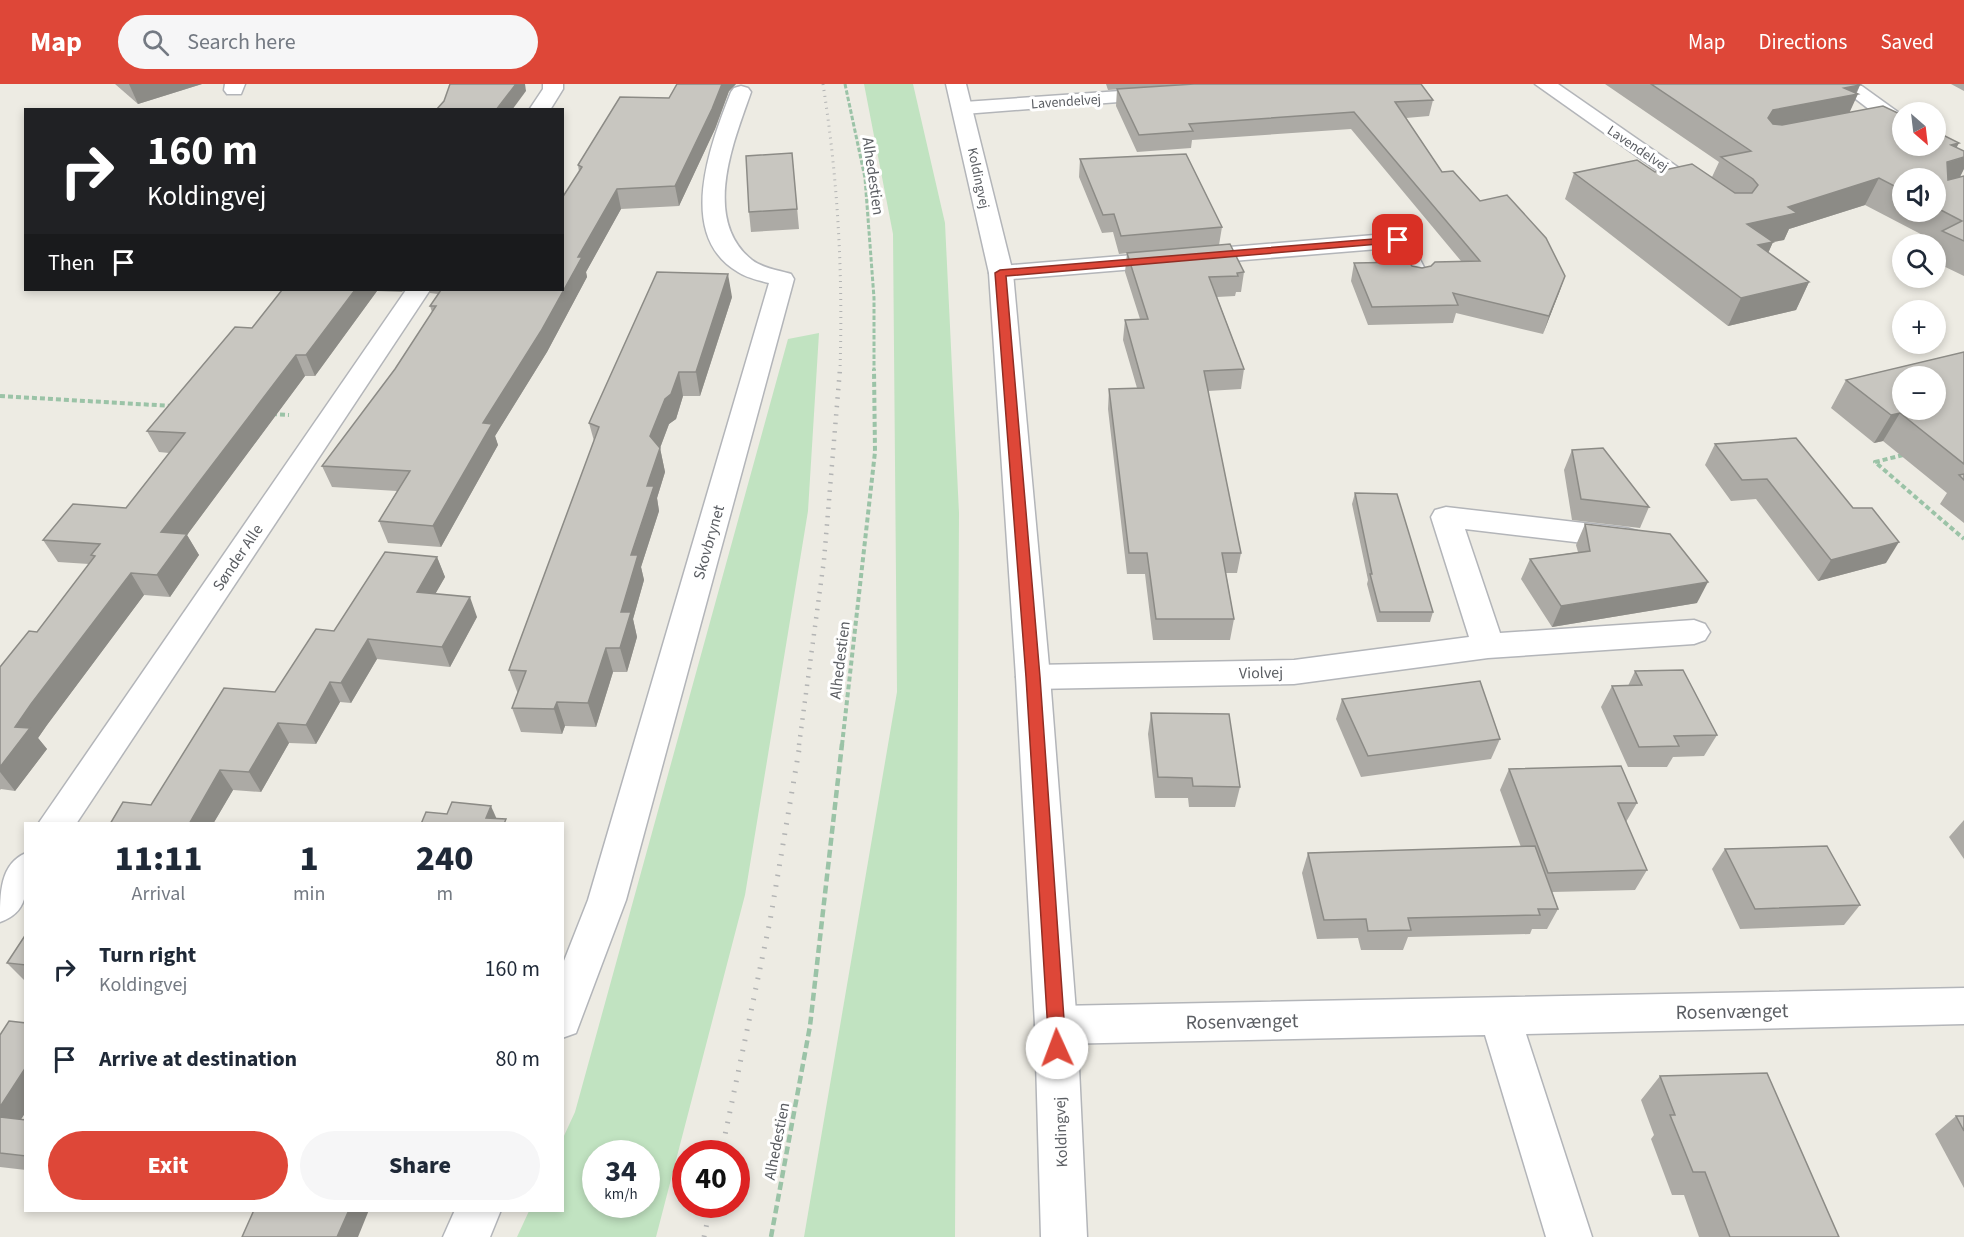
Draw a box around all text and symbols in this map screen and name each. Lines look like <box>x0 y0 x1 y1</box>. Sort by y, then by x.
search box <box>118 15 538 69</box>
text: Map <box>30 22 82 62</box>
icon: search <box>139 26 172 59</box>
text: Search here <box>187 26 296 58</box>
text: Map <box>1688 27 1726 57</box>
text: Directions <box>1759 27 1847 57</box>
text: Saved <box>1880 27 1934 57</box>
street label: Lavendelvej <box>1030 90 1102 114</box>
north arrow <box>1892 102 1946 156</box>
map controls <box>1892 102 1946 420</box>
text: 160 m <box>147 121 258 181</box>
street label: Lavendelvej <box>1603 121 1672 177</box>
icon: right <box>48 132 126 210</box>
street label: Alhedestien <box>857 136 889 217</box>
street label: Koldingvej <box>962 146 994 211</box>
button: sound <box>1892 168 1946 222</box>
text: Koldingvej <box>147 177 266 216</box>
pin <box>1372 214 1423 265</box>
icon: arrive <box>1381 223 1414 256</box>
button: search <box>1892 234 1946 288</box>
icon: arrive <box>107 246 140 279</box>
text: Then <box>48 247 95 279</box>
button: + <box>1892 300 1946 354</box>
button: − <box>1892 366 1946 420</box>
street label: Skovbrynet <box>688 502 730 582</box>
street label: Sønder Alle <box>207 520 268 595</box>
street label: Alhedestien <box>824 620 856 700</box>
street label: Violvej <box>1239 662 1283 684</box>
text: 11:11 <box>114 833 203 884</box>
text: 1 <box>300 833 319 884</box>
text: 240 <box>416 833 474 884</box>
text: Arrival <box>132 880 185 908</box>
text: min <box>293 880 325 908</box>
text: m <box>436 880 453 908</box>
text: Turn right <box>99 939 196 971</box>
icon: right <box>48 953 81 986</box>
text: 160 m <box>485 953 540 985</box>
text: Koldingvej <box>99 971 187 999</box>
street label: Rosenvænget <box>1675 997 1789 1027</box>
street label: Rosenvænget <box>1185 1007 1299 1037</box>
position arrow <box>1025 1016 1089 1080</box>
icon: arrive <box>48 1043 81 1076</box>
text: Arrive at destination <box>99 1043 297 1075</box>
text: 80 m <box>495 1043 540 1075</box>
street label: Koldingvej <box>1049 1096 1073 1168</box>
street label: Alhedestien <box>759 1100 795 1182</box>
button: Exit <box>48 1131 288 1200</box>
button: Share <box>300 1131 540 1200</box>
speed limit sign: 40 <box>672 1140 750 1218</box>
text: 34 <box>605 1150 637 1193</box>
text: km/h <box>604 1184 638 1205</box>

